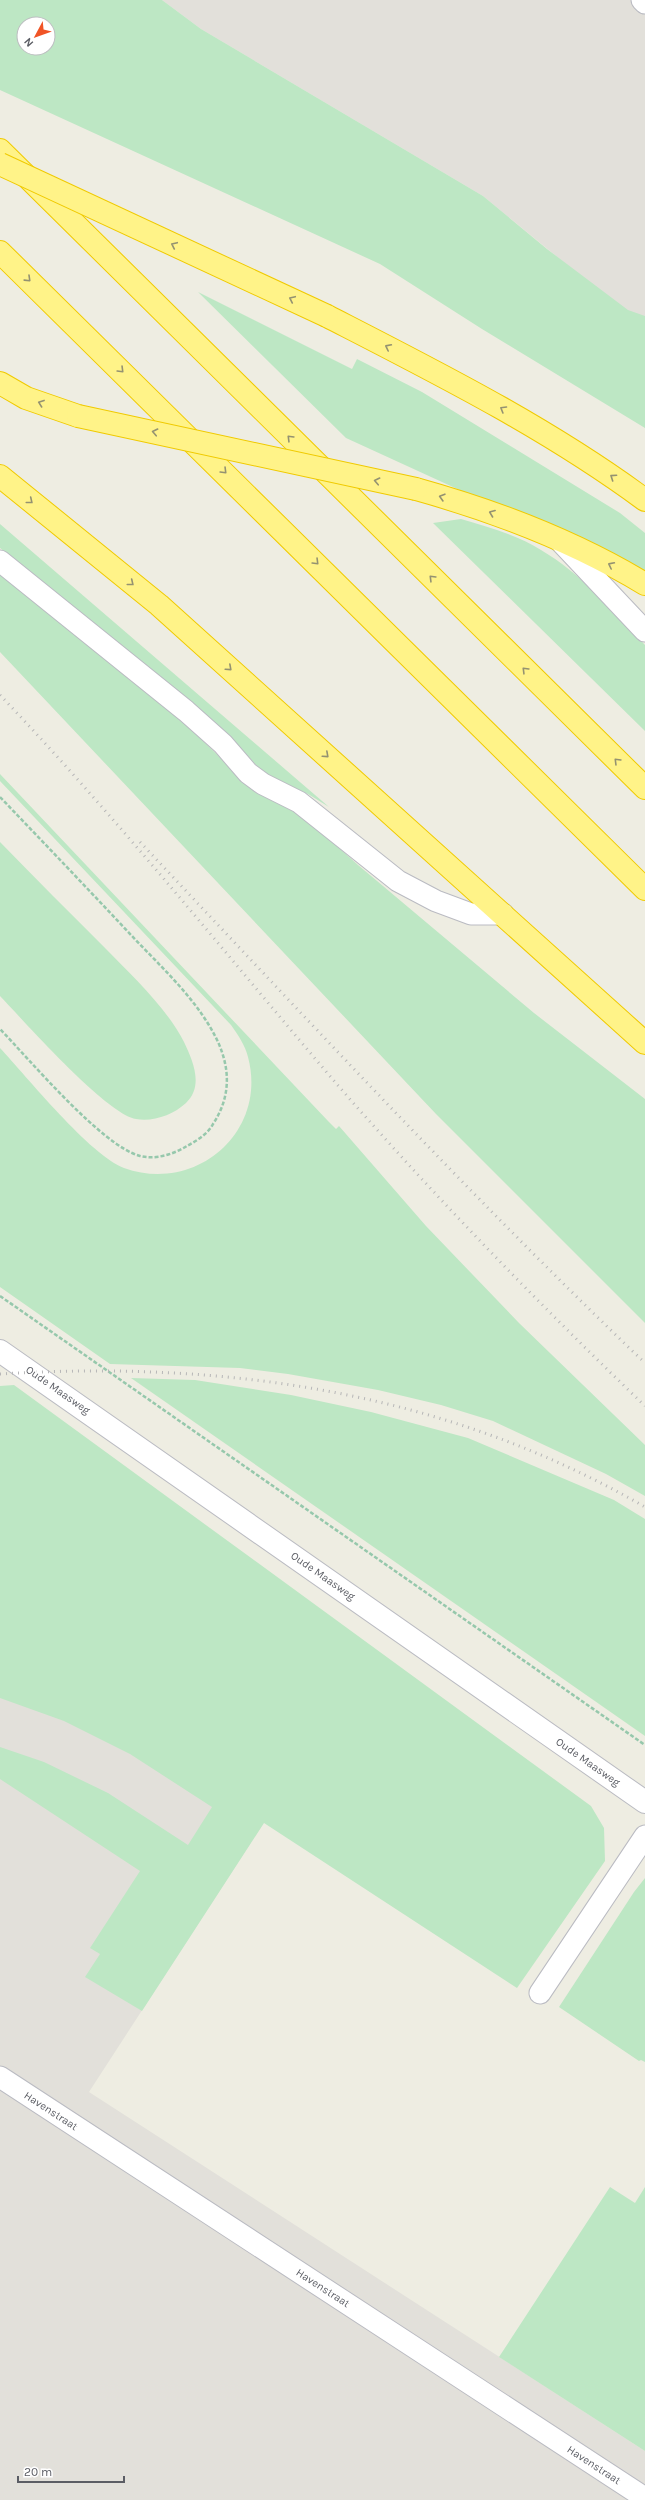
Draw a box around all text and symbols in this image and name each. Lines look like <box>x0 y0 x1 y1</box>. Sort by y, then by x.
north arrow <box>16 16 56 56</box>
text: N <box>21 35 36 49</box>
one-way arrow <box>171 242 178 250</box>
one-way arrow <box>23 274 31 282</box>
one-way arrow <box>289 296 296 304</box>
one-way arrow <box>385 345 392 352</box>
one-way arrow <box>116 365 124 373</box>
one-way arrow <box>38 399 45 408</box>
one-way arrow <box>500 407 507 414</box>
one-way arrow <box>152 429 158 437</box>
one-way arrow <box>287 435 295 442</box>
one-way arrow <box>219 466 227 474</box>
one-way arrow <box>611 475 618 482</box>
one-way arrow <box>374 477 381 485</box>
one-way arrow <box>439 493 445 501</box>
one-way arrow <box>26 496 33 503</box>
one-way arrow <box>488 510 496 518</box>
one-way arrow <box>311 557 319 565</box>
one-way arrow <box>608 562 615 570</box>
one-way arrow <box>429 575 437 583</box>
one-way arrow <box>127 578 134 585</box>
one-way arrow <box>224 664 232 671</box>
one-way arrow <box>522 667 530 675</box>
one-way arrow <box>321 751 329 758</box>
one-way arrow <box>614 758 622 766</box>
street label: Oude Maasweg <box>23 1363 93 1417</box>
street label: Oude Maasweg <box>288 1549 358 1603</box>
street label: Oude Maasweg <box>553 1735 623 1789</box>
street label: Havenstraat <box>22 2089 80 2133</box>
street label: Havenstraat <box>294 2266 352 2310</box>
street label: Havenstraat <box>565 2443 623 2487</box>
scale bar <box>18 2458 124 2484</box>
text: 20 m <box>24 2465 52 2479</box>

